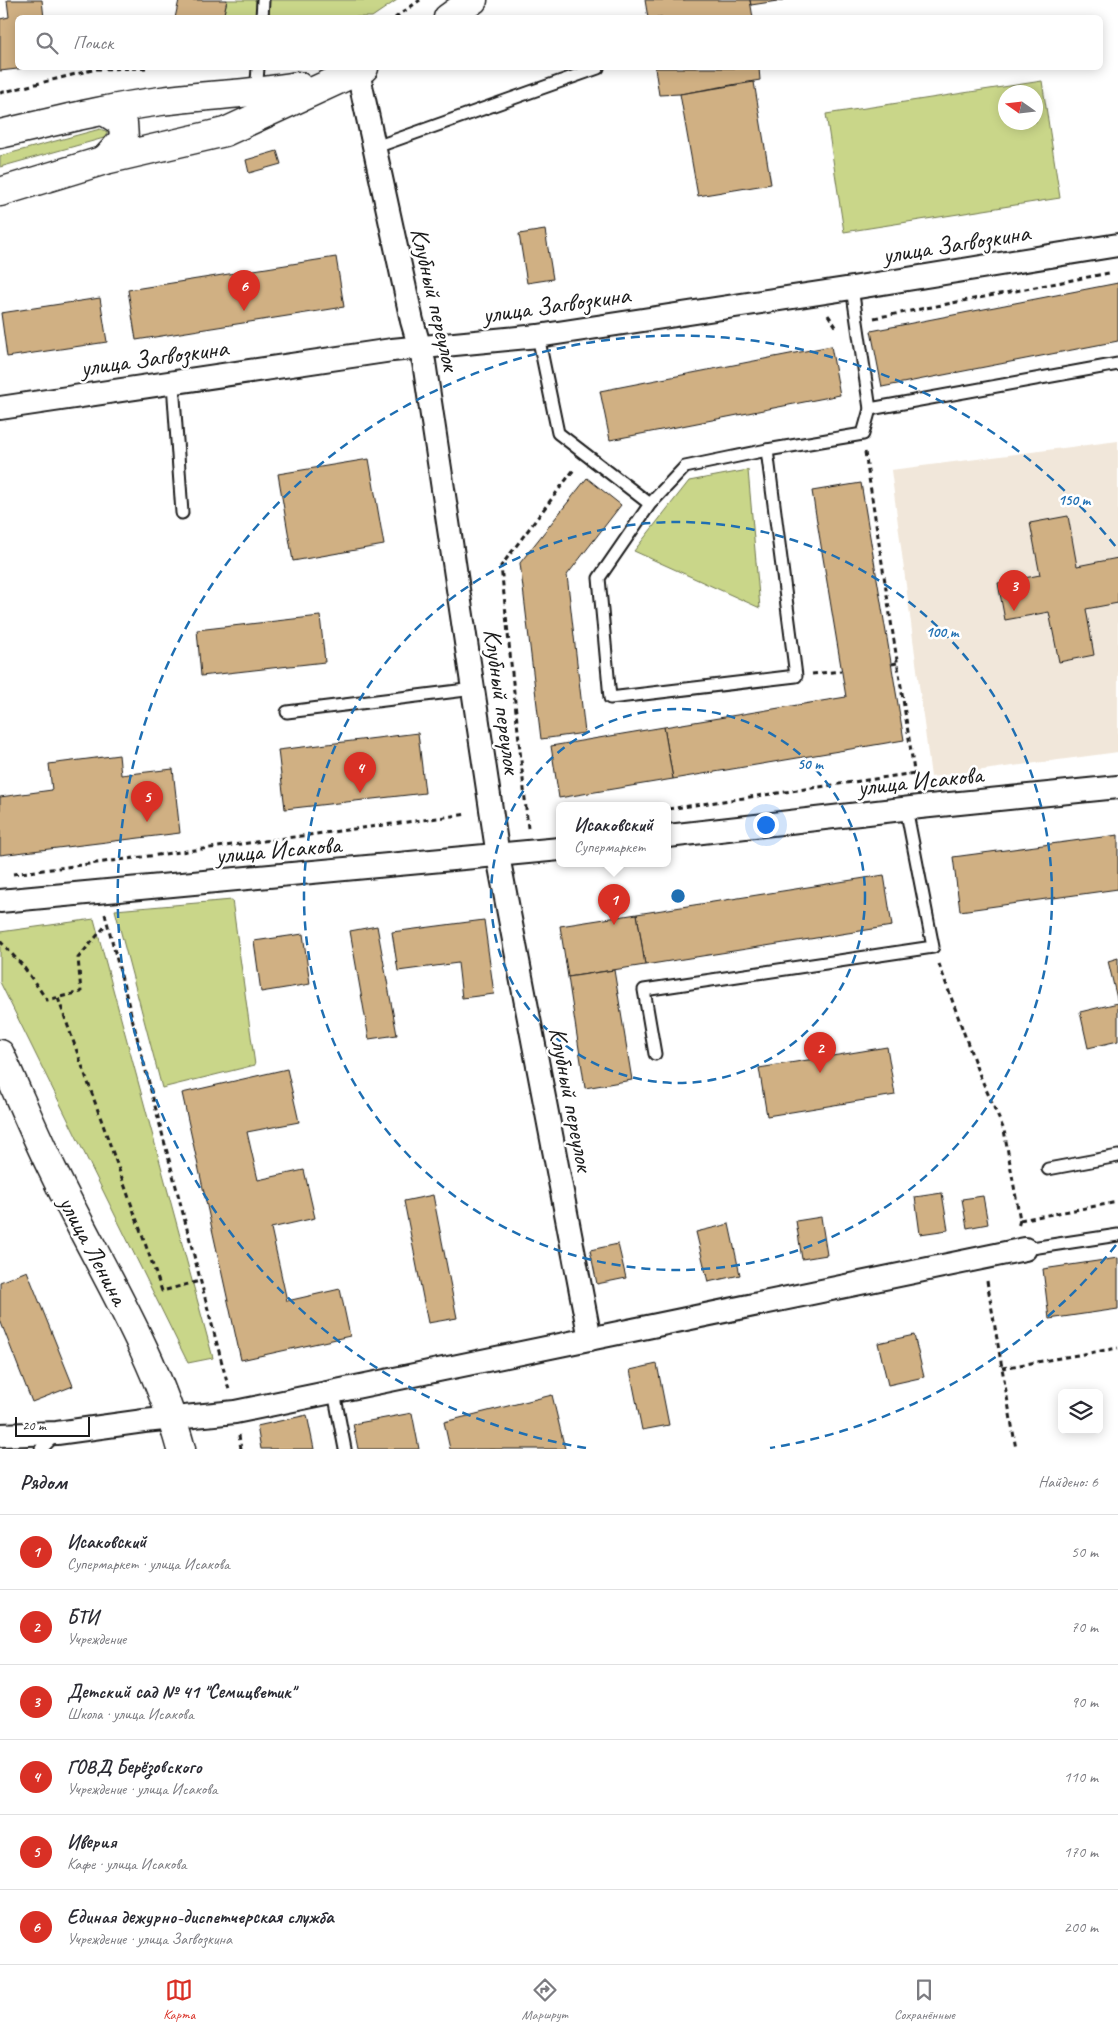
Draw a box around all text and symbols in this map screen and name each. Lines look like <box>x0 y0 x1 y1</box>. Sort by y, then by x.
search box <box>15 15 1103 70</box>
icon: search <box>33 29 61 57</box>
text: Поиск <box>73 31 113 55</box>
north arrow <box>998 85 1043 130</box>
street label: улица Загвозкина <box>878 216 1034 272</box>
street label: Клубный переулок <box>403 225 468 377</box>
pin: 6 <box>228 270 260 311</box>
street label: улица Загвозкина <box>478 279 634 331</box>
street label: улица Загвозкина <box>76 332 232 384</box>
text: 150 m <box>1058 491 1092 510</box>
pin: 3 <box>998 570 1030 611</box>
text: 100 m <box>926 623 960 642</box>
street label: Клубный переулок <box>476 627 528 778</box>
pin: 4 <box>344 752 376 793</box>
text: 50 m <box>797 755 824 774</box>
street label: улица Исакова <box>854 758 987 804</box>
pin: 5 <box>131 781 163 822</box>
popup <box>556 802 671 867</box>
your location <box>753 812 779 838</box>
text: Исаковский <box>574 813 653 837</box>
street label: улица Исакова <box>212 828 345 872</box>
text: Супермаркет <box>574 837 645 857</box>
pin: 1 <box>598 884 630 925</box>
centre of rings <box>669 887 687 905</box>
street label: Клубный переулок <box>541 1025 601 1177</box>
pin: 2 <box>804 1032 836 1073</box>
street label: улица Ленина <box>50 1189 136 1313</box>
map controls <box>1058 1389 1103 1434</box>
button: layers <box>1058 1389 1103 1434</box>
scale bar <box>15 1414 90 1437</box>
text: 20 m <box>22 1417 46 1434</box>
text: Рядом <box>20 1469 67 1495</box>
text: Найдено: 6 <box>1038 1472 1098 1492</box>
text: Исаковский <box>67 1530 146 1554</box>
text: 1 <box>32 1542 40 1562</box>
text: 50 m <box>1071 1542 1098 1562</box>
text: Супермаркет · улица Исакова <box>67 1554 230 1574</box>
text: БТИ <box>67 1605 98 1629</box>
text: 2 <box>32 1617 40 1637</box>
text: 70 m <box>1071 1617 1098 1637</box>
text: Учреждение <box>67 1629 126 1649</box>
text: Детский сад № 41 "Семицветик" <box>67 1680 295 1704</box>
text: 3 <box>32 1692 40 1712</box>
text: 90 m <box>1071 1692 1098 1712</box>
text: Школа · улица Исакова <box>67 1704 193 1724</box>
text: ГОВД Берёзовского <box>67 1755 202 1779</box>
text: 4 <box>32 1767 40 1787</box>
text: 110 m <box>1064 1767 1098 1787</box>
text: Учреждение · улица Исакова <box>67 1779 217 1799</box>
text: Иверия <box>67 1830 116 1854</box>
text: 5 <box>33 1842 39 1862</box>
text: 170 m <box>1064 1842 1098 1862</box>
text: Кафе · улица Исакова <box>67 1854 186 1874</box>
text: Единая дежурно-диспетчерская служба <box>67 1905 333 1929</box>
text: 6 <box>32 1917 40 1937</box>
text: 200 m <box>1064 1917 1098 1937</box>
text: Учреждение · улица Загвозкина <box>67 1929 232 1949</box>
tab: Карта <box>163 1976 195 2023</box>
tab: Маршрут <box>522 1976 568 2023</box>
tab: Сохранённые <box>894 1976 955 2023</box>

